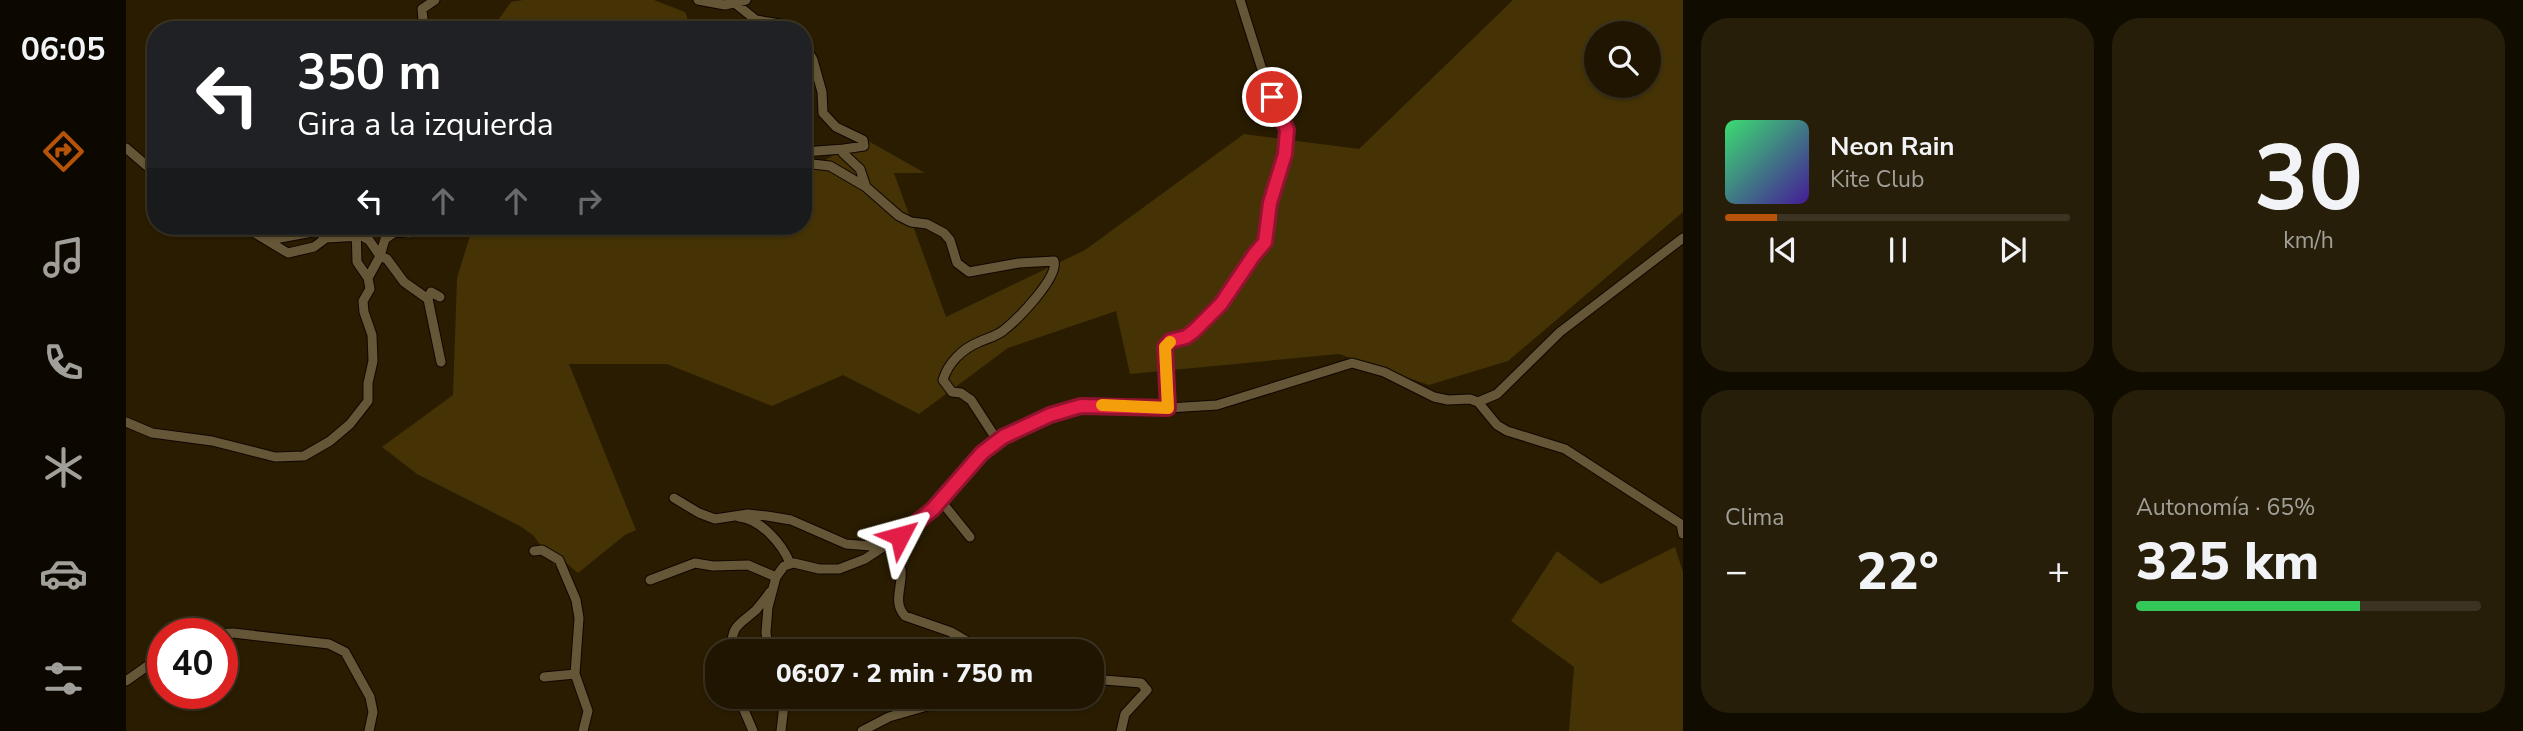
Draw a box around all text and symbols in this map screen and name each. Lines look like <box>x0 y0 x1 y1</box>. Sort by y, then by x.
map controls <box>1584 21 1661 98</box>
button: search <box>1584 21 1661 98</box>
text: 06:05 <box>21 28 105 71</box>
text: 350 m <box>297 39 441 106</box>
icon: left <box>182 49 273 140</box>
pin <box>1242 67 1302 127</box>
icon: arrive <box>1253 78 1291 116</box>
text: Gira a la izquierda <box>297 103 554 146</box>
text: 30 <box>2254 117 2363 241</box>
icon: directions <box>39 127 88 176</box>
text: Neon Rain <box>1830 129 1955 164</box>
text: Kite Club <box>1830 164 1924 195</box>
icon: left <box>351 182 389 220</box>
icon: ahead <box>424 182 462 220</box>
icon: ahead <box>497 182 535 220</box>
icon: right <box>570 182 608 220</box>
text: km/h <box>2283 225 2334 256</box>
icon: previous <box>1764 231 1802 269</box>
icon: pause <box>1879 231 1917 269</box>
icon: next <box>1994 231 2032 269</box>
icon: music <box>39 233 88 282</box>
icon: phone <box>39 338 88 387</box>
icon: climate <box>39 443 88 492</box>
text: Autonomía · 65% <box>2136 492 2316 523</box>
position arrow <box>863 499 937 573</box>
text: Clima <box>1725 502 1785 533</box>
text: 325 km <box>2136 526 2319 597</box>
text: 22° <box>1856 536 1939 607</box>
text: − <box>1725 546 1748 597</box>
text: + <box>2047 546 2070 597</box>
icon: car <box>39 549 88 598</box>
speed limit sign: 40 <box>147 618 238 709</box>
icon: filters <box>39 654 88 703</box>
text: 06:07 · 2 min · 750 m <box>776 656 1033 691</box>

